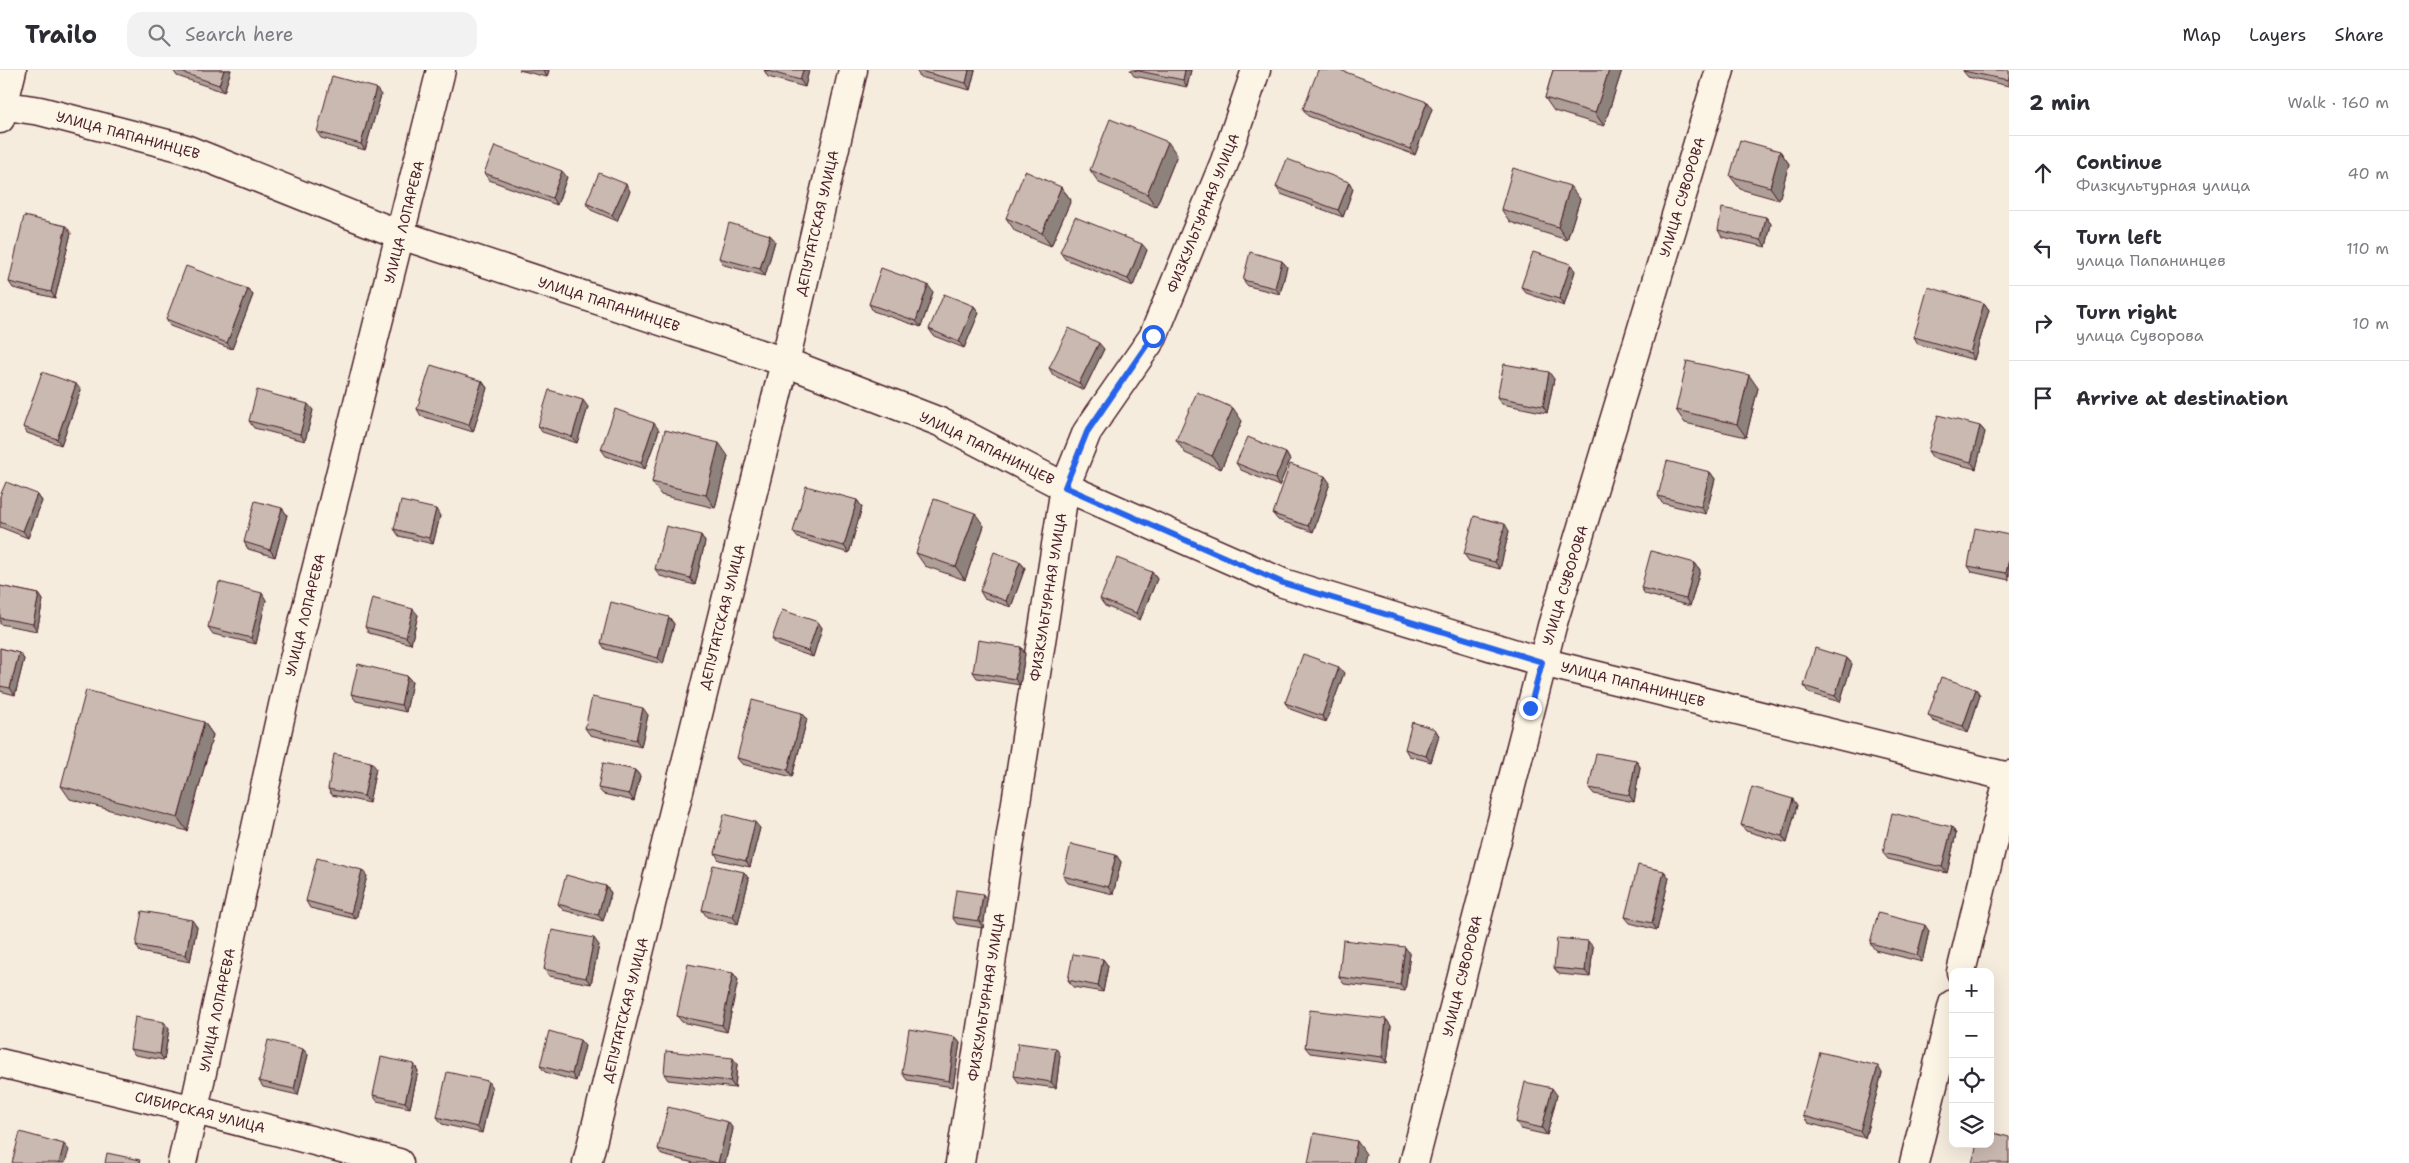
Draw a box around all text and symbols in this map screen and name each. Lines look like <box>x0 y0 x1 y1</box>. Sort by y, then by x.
search box <box>127 12 477 57</box>
text: Trailo <box>25 19 97 51</box>
icon: search <box>145 21 173 49</box>
text: Search here <box>185 22 294 47</box>
text: Map <box>2183 23 2221 47</box>
text: Layers <box>2249 23 2306 47</box>
text: Share <box>2334 23 2384 47</box>
text: 2 min <box>2029 89 2090 117</box>
text: Walk · 160 m <box>2288 92 2389 113</box>
street label: УЛИЦА ПАПАНИНЦЕВ <box>54 107 202 163</box>
street label: ФИЗКУЛЬТУРНАЯ УЛИЦА <box>1163 131 1243 295</box>
street label: УЛИЦА СУВОРОВА <box>1655 135 1709 259</box>
street label: ДЕПУТАТСКАЯ УЛИЦА <box>791 148 843 298</box>
text: Continue <box>2076 150 2162 175</box>
street label: УЛИЦА ЛОПАРЕВА <box>380 159 428 285</box>
icon: ahead <box>2029 159 2057 187</box>
text: 40 m <box>2347 163 2389 184</box>
text: Физкультурная улица <box>2076 175 2250 196</box>
text: Turn left <box>2076 225 2162 250</box>
icon: left <box>2029 234 2057 262</box>
text: 110 m <box>2346 238 2389 259</box>
text: улица Папанинцев <box>2076 250 2226 271</box>
street label: УЛИЦА ПАПАНИНЦЕВ <box>536 273 682 335</box>
text: Turn right <box>2076 300 2177 325</box>
icon: right <box>2029 309 2057 337</box>
text: 10 m <box>2352 313 2389 334</box>
route start <box>1142 325 1165 348</box>
text: улица Суворова <box>2076 325 2204 346</box>
icon: arrive <box>2029 384 2057 412</box>
text: Arrive at destination <box>2076 386 2288 411</box>
street label: УЛИЦА ПАПАНИНЦЕВ <box>917 407 1057 489</box>
street label: ФИЗКУЛЬТУРНАЯ УЛИЦА <box>1026 511 1070 683</box>
street label: УЛИЦА СУВОРОВА <box>1538 523 1592 647</box>
street label: ДЕПУТАТСКАЯ УЛИЦА <box>695 543 749 691</box>
street label: УЛИЦА ЛОПАРЕВА <box>281 552 329 678</box>
street label: УЛИЦА ПАПАНИНЦЕВ <box>1559 657 1707 711</box>
route end <box>1519 697 1542 720</box>
street label: ФИЗКУЛЬТУРНАЯ УЛИЦА <box>964 911 1008 1083</box>
street label: УЛИЦА СУВОРОВА <box>1438 914 1486 1038</box>
street label: ДЕПУТАТСКАЯ УЛИЦА <box>598 936 652 1084</box>
street label: УЛИЦА ЛОПАРЕВА <box>195 946 239 1074</box>
map controls <box>1949 968 1994 1148</box>
button: + <box>1949 968 1994 1013</box>
button: − <box>1949 1013 1994 1058</box>
button: locate <box>1949 1058 1994 1103</box>
street label: СИБИРСКАЯ УЛИЦА <box>133 1087 267 1137</box>
button: layers <box>1949 1103 1994 1148</box>

